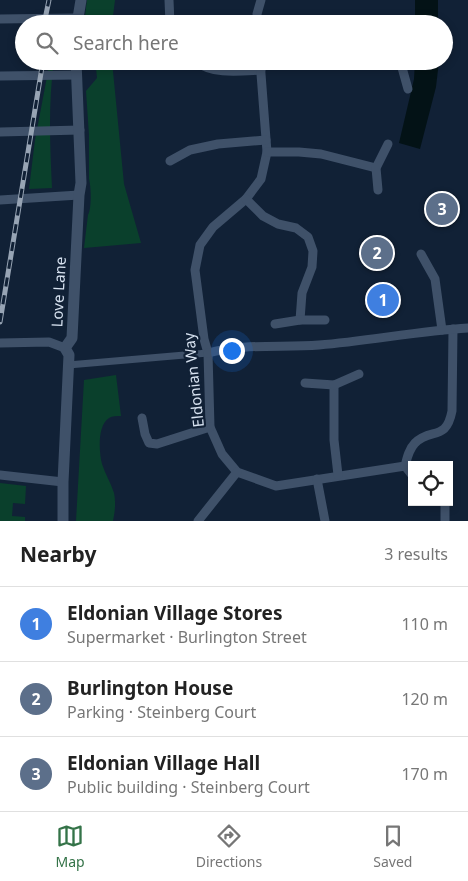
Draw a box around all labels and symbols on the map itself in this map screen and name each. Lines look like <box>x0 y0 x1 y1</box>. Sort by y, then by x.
pin: 3 <box>426 190 458 228</box>
pin: 2 <box>361 234 393 272</box>
street label: Love Lane <box>46 256 70 328</box>
pin: 1 <box>367 281 399 319</box>
street label: Eldonian Way <box>178 331 208 428</box>
your location <box>219 338 245 364</box>

